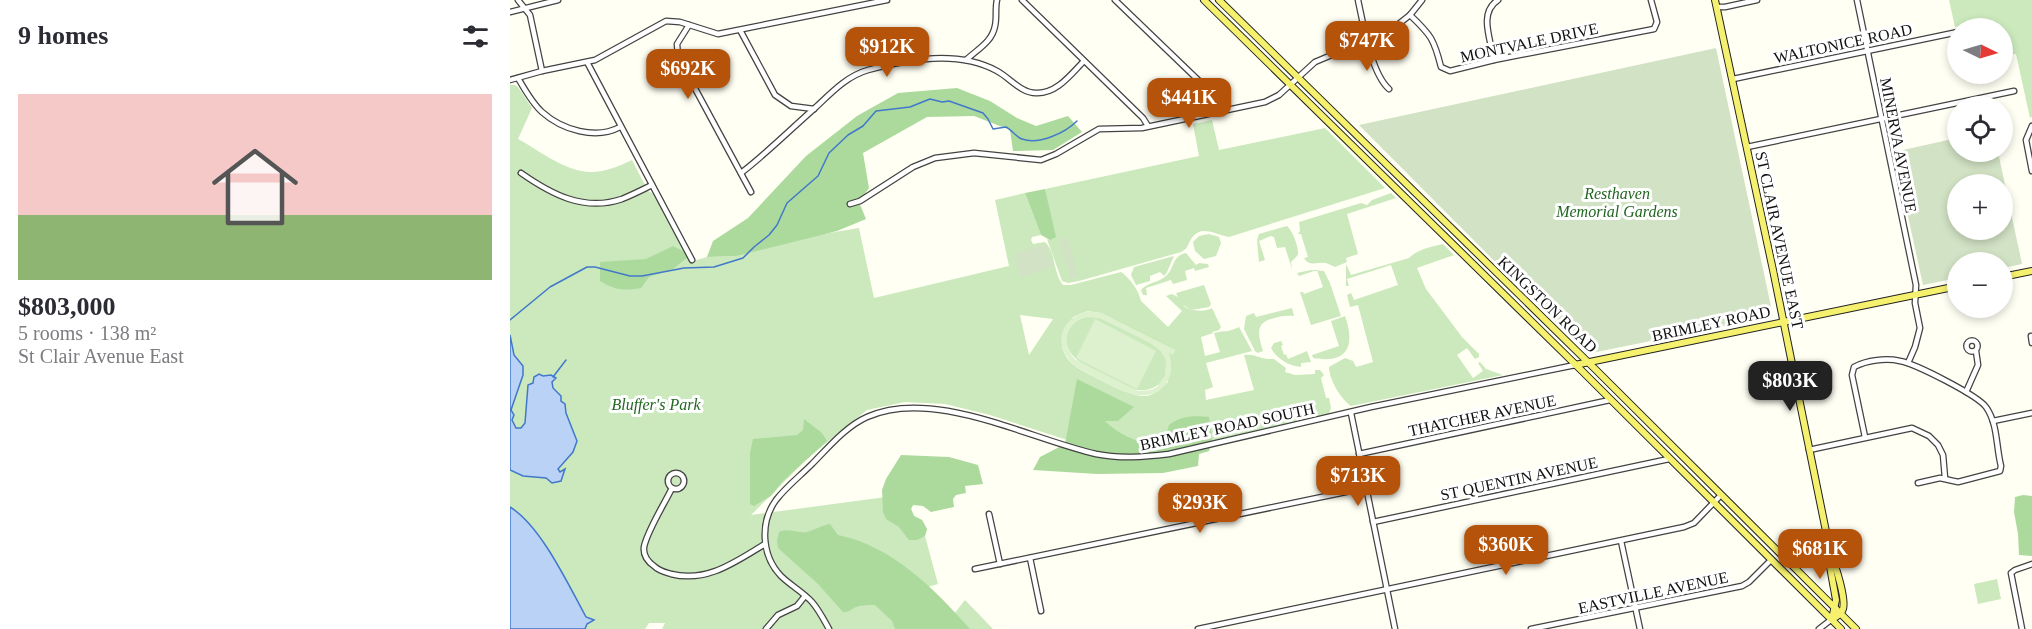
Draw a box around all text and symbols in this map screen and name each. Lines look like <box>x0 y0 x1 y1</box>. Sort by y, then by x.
north arrow <box>1947 18 2013 84</box>
map controls <box>1947 18 2013 318</box>
icon: filters <box>459 20 492 53</box>
street label: MONTVALE DRIVE <box>1459 20 1600 65</box>
text: 9 homes <box>18 21 108 50</box>
pin: $747K <box>1325 21 1409 72</box>
street label: WALTONICE ROAD <box>1772 21 1914 66</box>
pin: $912K <box>845 27 929 78</box>
text: $747K <box>1339 29 1395 51</box>
text: $912K <box>859 35 915 57</box>
pin: $692K <box>646 49 730 100</box>
text: $692K <box>660 57 716 79</box>
street label: MINERVA AVENUE <box>1877 76 1920 214</box>
pin: $441K <box>1147 78 1231 129</box>
text: $441K <box>1161 86 1217 108</box>
button: locate <box>1947 96 2013 162</box>
icon: home <box>201 133 309 241</box>
street label: ST CLAIR AVENUE EAST <box>1752 150 1807 331</box>
button: + <box>1947 174 2013 240</box>
park label: Resthaven Memorial Gardens <box>1555 185 1678 220</box>
button: − <box>1947 252 2013 318</box>
street label: KINGSTON ROAD <box>1495 253 1601 356</box>
text: $803,000 <box>18 292 116 321</box>
street label: BRIMLEY ROAD <box>1650 303 1772 344</box>
text: 5 rooms · 138 m² <box>18 322 156 344</box>
text: St Clair Avenue East <box>18 345 184 367</box>
pin: $803K <box>1748 361 1832 412</box>
text: $803K <box>1762 369 1818 391</box>
street label: THATCHER AVENUE <box>1407 392 1557 439</box>
park label: Bluffer's Park <box>611 396 701 414</box>
street label: BRIMLEY ROAD SOUTH <box>1138 400 1316 453</box>
street label: ST QUENTIN AVENUE <box>1439 454 1599 503</box>
pin: $713K <box>1316 456 1400 507</box>
text: $713K <box>1330 464 1386 486</box>
pin: $293K <box>1158 483 1242 534</box>
text: $293K <box>1172 491 1228 513</box>
pin: $360K <box>1464 525 1548 576</box>
pin: $681K <box>1778 529 1862 580</box>
text: $360K <box>1478 533 1534 555</box>
text: $681K <box>1792 537 1848 559</box>
street label: EASTVILLE AVENUE <box>1576 568 1730 617</box>

